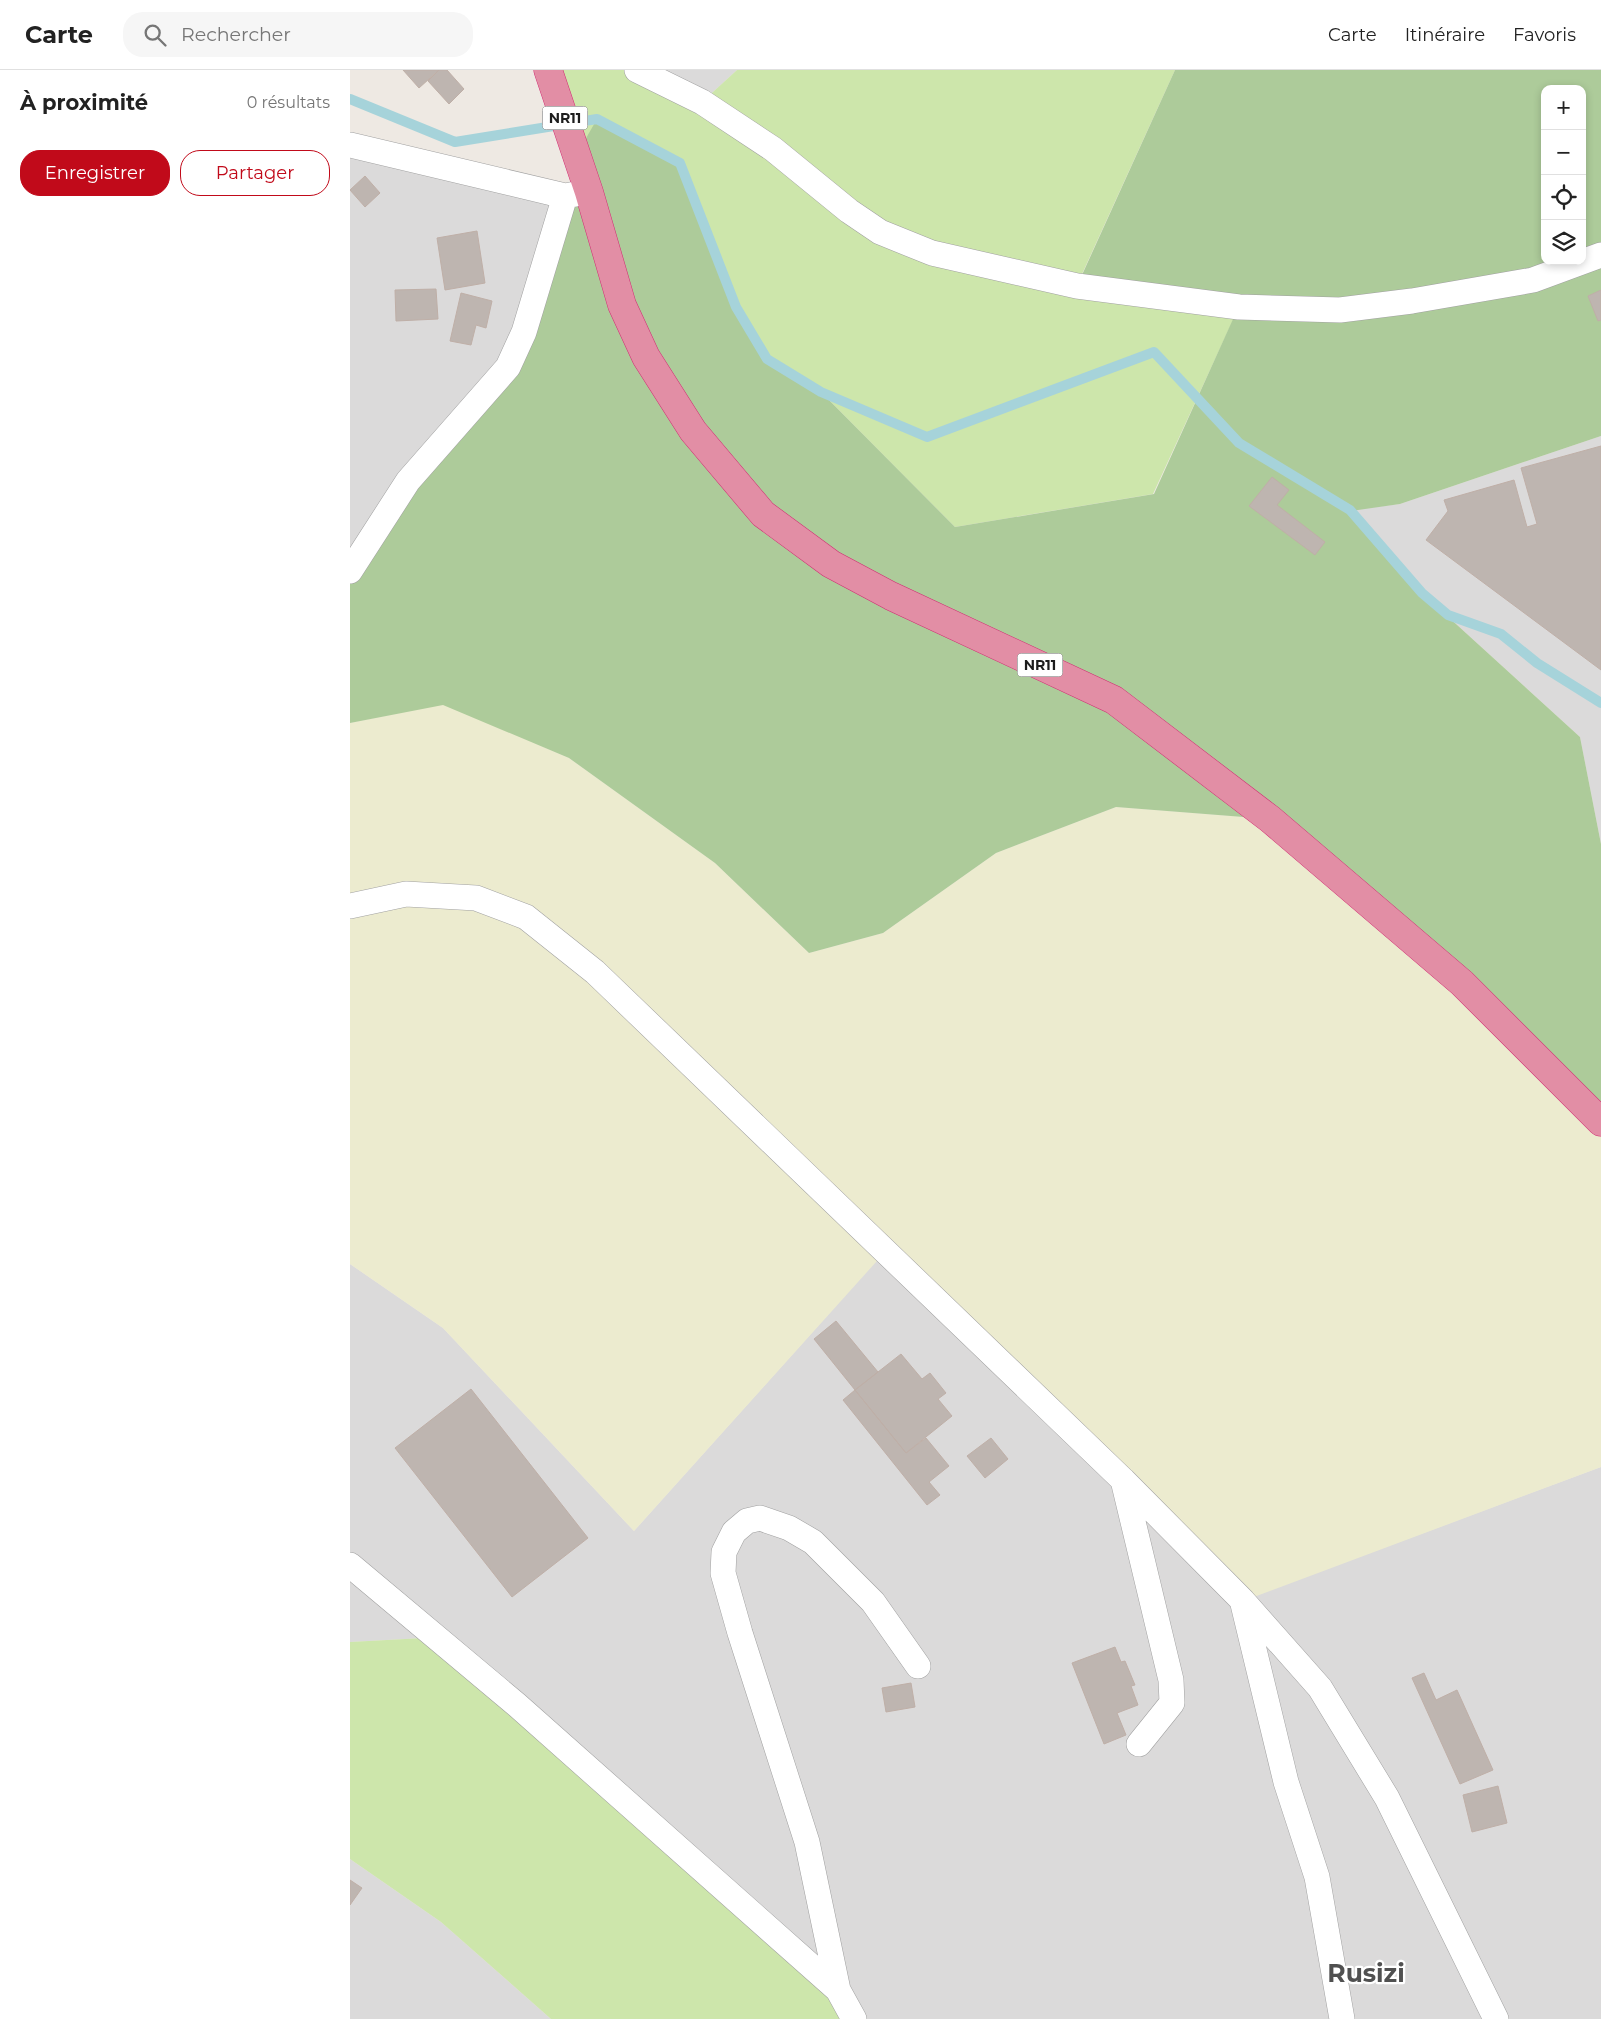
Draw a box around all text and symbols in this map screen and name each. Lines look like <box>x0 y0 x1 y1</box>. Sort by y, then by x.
search box <box>123 12 473 57</box>
text: Carte <box>25 20 93 49</box>
icon: search <box>141 21 169 49</box>
text: Rechercher <box>181 23 291 46</box>
text: Carte <box>1328 24 1377 46</box>
text: Itinéraire <box>1405 24 1485 46</box>
text: Favoris <box>1513 24 1576 46</box>
map controls <box>1541 85 1586 265</box>
button: + <box>1541 85 1586 130</box>
text: À proximité <box>20 90 148 115</box>
text: 0 résultats <box>247 93 330 112</box>
road number: NR11 <box>542 106 588 129</box>
button: − <box>1541 130 1586 175</box>
button: Enregistrer <box>20 150 170 196</box>
button: Partager <box>180 150 330 196</box>
button: locate <box>1541 175 1586 220</box>
button: layers <box>1541 220 1586 265</box>
road number: NR11 <box>1018 654 1062 676</box>
district label: Rusizi <box>1327 1958 1405 1988</box>

